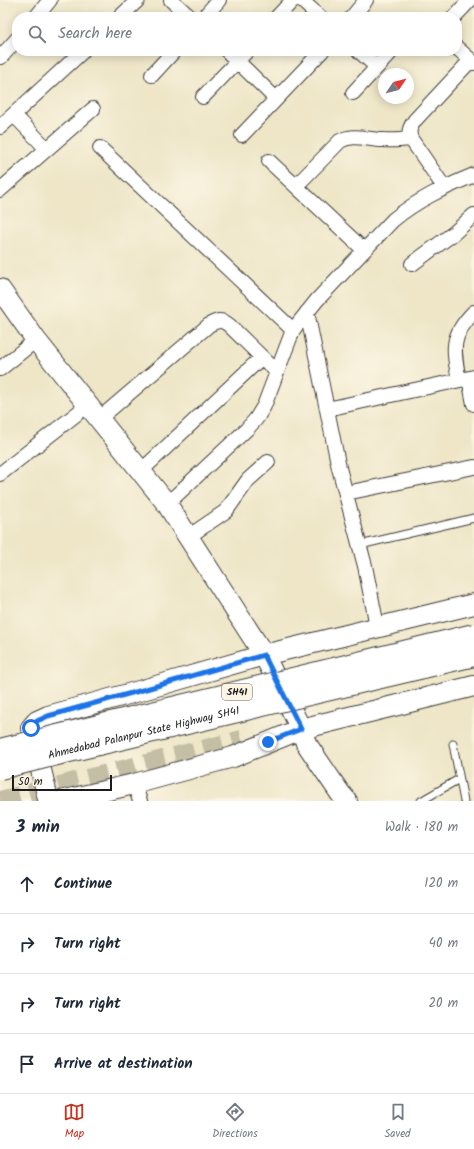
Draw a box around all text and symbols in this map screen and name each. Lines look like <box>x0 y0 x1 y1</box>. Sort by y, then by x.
search box <box>12 12 462 56</box>
text: Search here <box>58 22 132 46</box>
icon: search <box>26 23 48 45</box>
north arrow <box>378 68 414 104</box>
road number: SH41 <box>222 684 252 700</box>
street label: Ahmedabad Palanpur State Highway SH41 <box>46 702 241 765</box>
route start <box>22 719 40 737</box>
route end <box>259 733 277 751</box>
scale bar <box>12 773 112 792</box>
text: 50 m <box>18 773 43 791</box>
text: 3 min <box>16 814 60 841</box>
text: Walk · 180 m <box>385 817 458 838</box>
text: Continue <box>54 872 112 896</box>
icon: ahead <box>16 873 38 895</box>
text: 120 m <box>424 873 458 894</box>
text: Turn right <box>54 932 121 956</box>
icon: right <box>16 933 38 955</box>
text: 40 m <box>429 933 458 954</box>
text: Turn right <box>54 992 121 1016</box>
icon: right <box>16 993 38 1015</box>
text: 20 m <box>428 993 458 1014</box>
text: Arrive at destination <box>54 1052 193 1076</box>
icon: arrive <box>16 1053 38 1075</box>
tab: Map <box>63 1101 85 1143</box>
tab: Directions <box>212 1101 258 1143</box>
tab: Saved <box>385 1101 411 1143</box>

